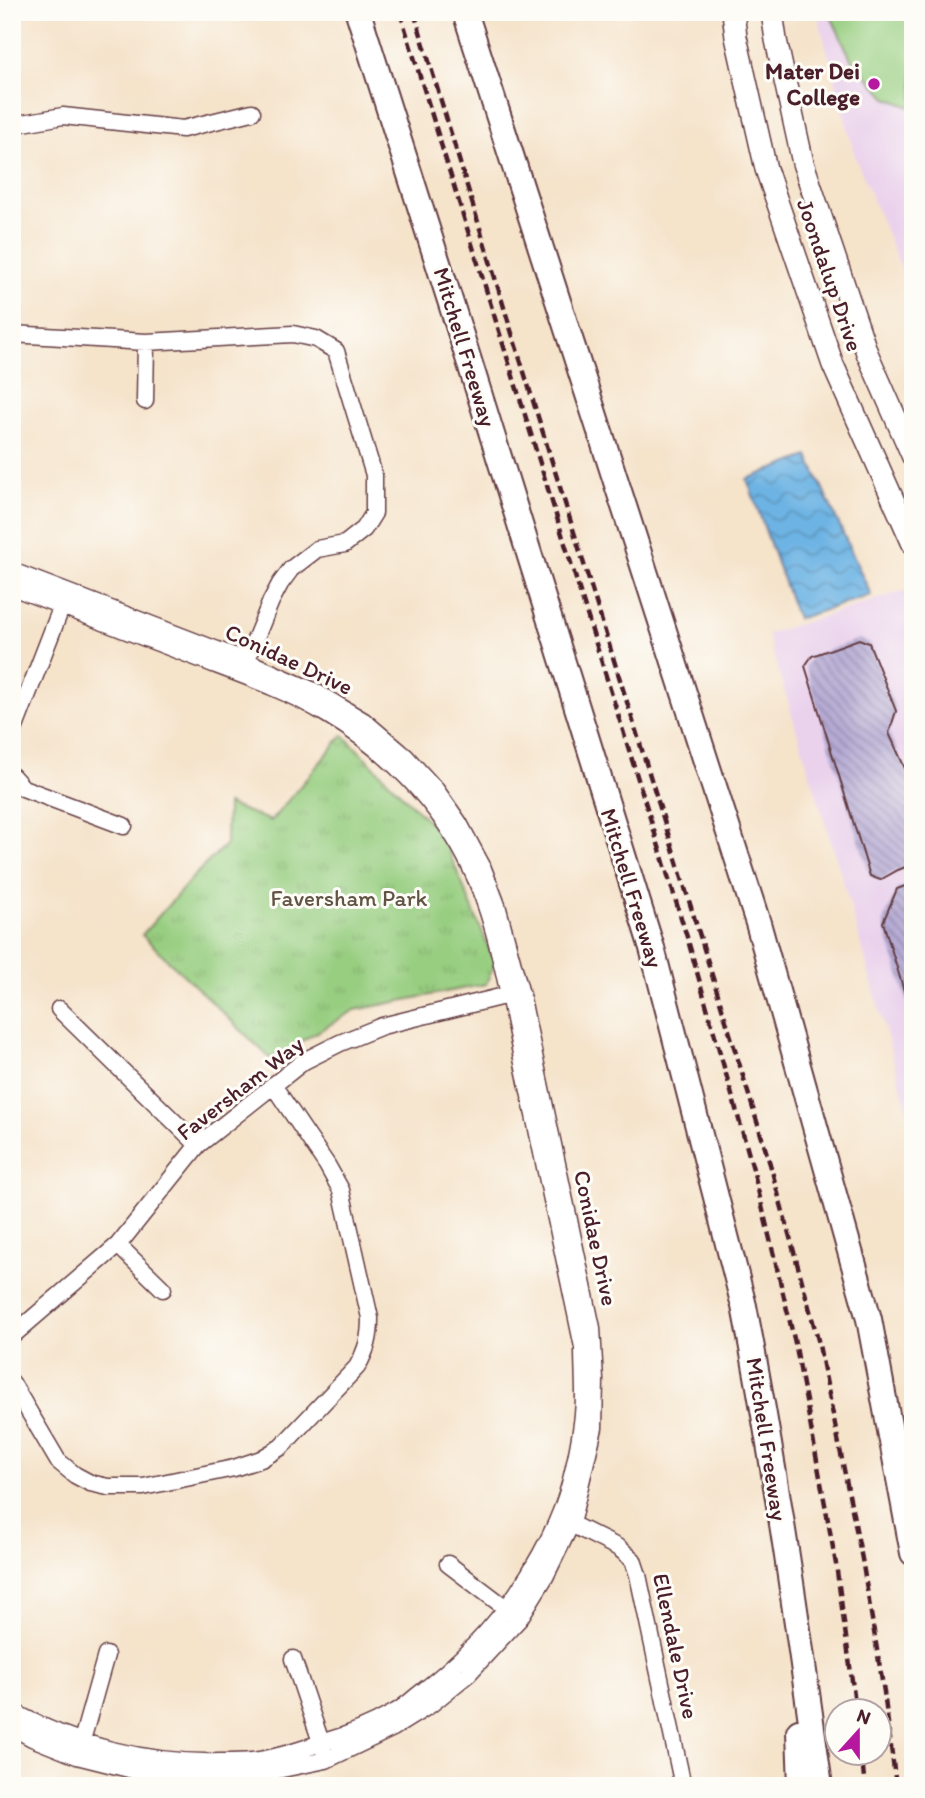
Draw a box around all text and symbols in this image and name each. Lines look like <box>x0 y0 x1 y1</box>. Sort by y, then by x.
place label: Mater Dei College <box>765 57 860 111</box>
marker: Mater Dei College <box>866 76 882 92</box>
street label: Joondalup Drive <box>791 195 869 355</box>
street label: Mitchell Freeway <box>427 264 503 430</box>
street label: Conidae Drive <box>221 617 357 701</box>
street label: Mitchell Freeway <box>594 805 670 971</box>
park label: Faversham Park <box>271 884 428 912</box>
street label: Faversham Way <box>171 1030 309 1146</box>
street label: Conidae Drive <box>568 1168 624 1308</box>
street label: Mitchell Freeway <box>740 1355 794 1523</box>
street label: Ellendale Drive <box>647 1571 705 1721</box>
north arrow <box>824 1696 894 1766</box>
text: N <box>854 1704 874 1730</box>

